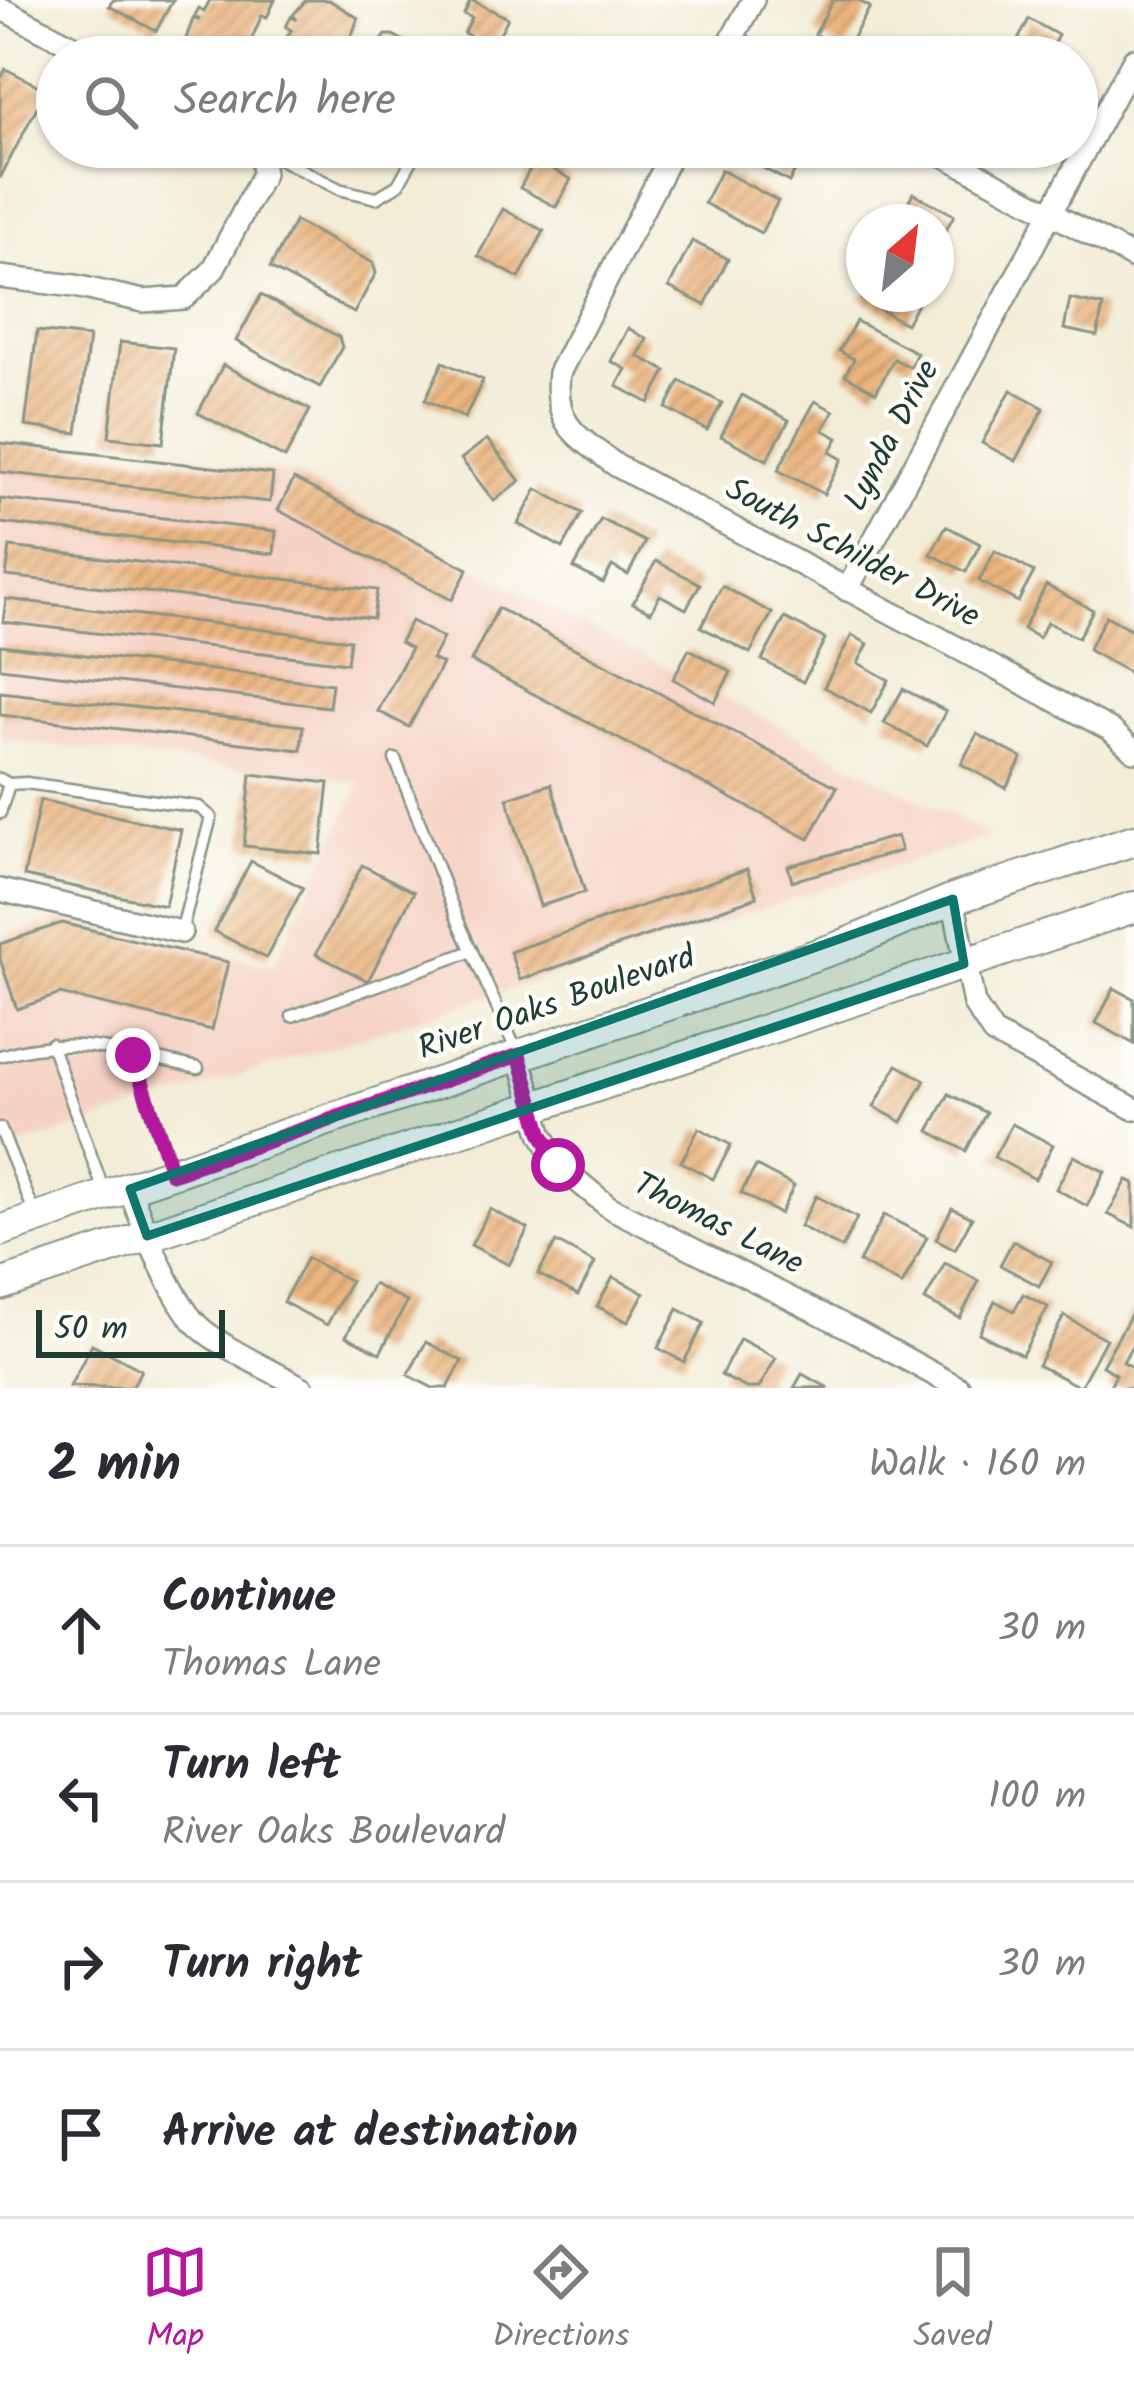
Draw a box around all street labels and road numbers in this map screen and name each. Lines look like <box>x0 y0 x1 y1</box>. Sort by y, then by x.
street label: Lynda Drive <box>831 351 955 521</box>
street label: South Schilder Drive <box>715 464 989 644</box>
street label: River Oaks Boulevard <box>411 931 704 1076</box>
street label: Thomas Lane <box>623 1159 813 1291</box>

